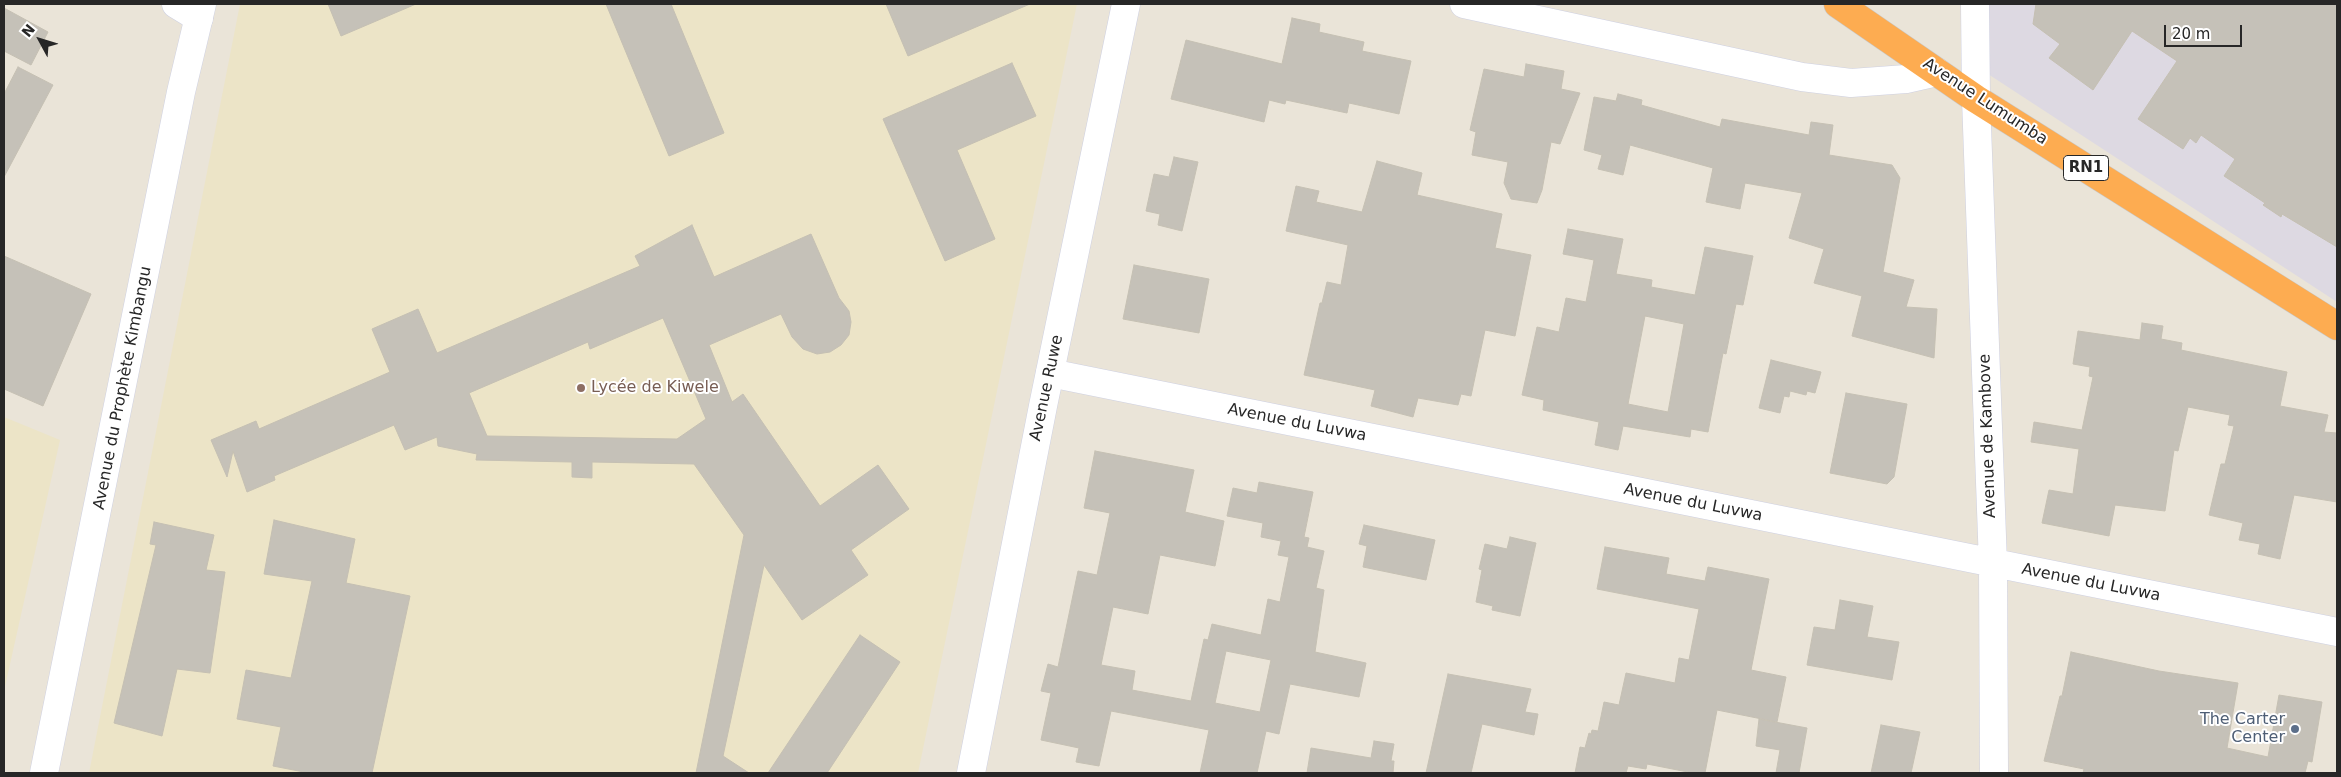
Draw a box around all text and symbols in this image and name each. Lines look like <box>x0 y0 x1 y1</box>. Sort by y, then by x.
north arrow <box>15 15 65 65</box>
scale bar <box>2166 15 2244 47</box>
text: N <box>18 21 38 40</box>
text: 20 m <box>2172 25 2210 43</box>
street label: Avenue Lumumba <box>1919 55 2051 149</box>
road number: RN1 <box>2064 156 2108 180</box>
street label: Avenue du Prophète Kimbangu <box>90 265 156 511</box>
street label: Avenue Ruwe <box>1026 333 1068 443</box>
street label: Avenue de Kambove <box>1976 353 2000 519</box>
place label: Lycée de Kiwele <box>591 378 719 398</box>
marker: Lycée de Kiwele <box>575 382 587 394</box>
street label: Avenue du Luvwa <box>1226 400 1368 446</box>
street label: Avenue du Luvwa <box>1622 480 1764 526</box>
street label: Avenue du Luvwa <box>2020 560 2162 606</box>
place label: The Carter Center <box>2200 710 2285 748</box>
marker: The Carter Center <box>2289 723 2301 735</box>

